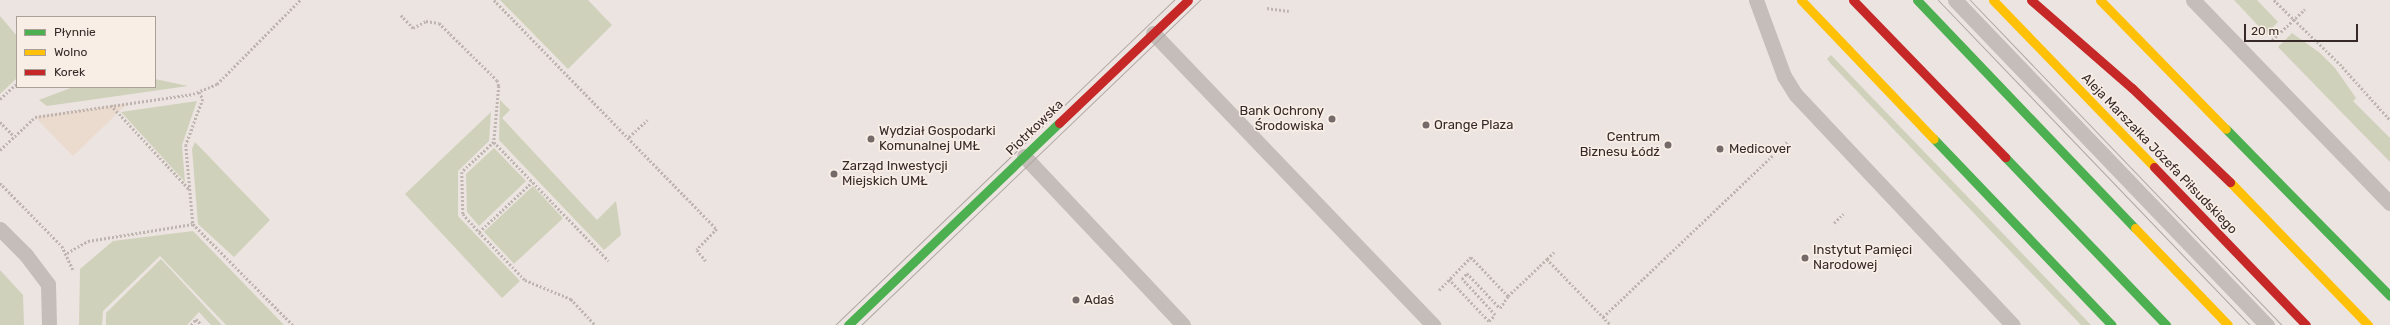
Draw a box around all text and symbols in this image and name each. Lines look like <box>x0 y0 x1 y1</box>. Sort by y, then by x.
legend <box>16 16 156 88</box>
scale bar <box>2246 16 2360 42</box>
text: 20 m <box>2251 24 2279 38</box>
text: Płynnie <box>54 25 96 39</box>
text: Wolno <box>54 45 87 59</box>
text: Korek <box>54 65 85 79</box>
street label: Aleja Marszałka Józefa Piłsudskiego <box>2078 70 2240 238</box>
street label: Piotrkowska <box>1003 97 1067 159</box>
place label: Bank Ochrony Środowiska <box>1239 104 1324 135</box>
marker: Bank Ochrony Środowiska <box>1327 114 1337 124</box>
place label: Orange Plaza <box>1434 117 1513 133</box>
marker: Orange Plaza <box>1421 120 1431 130</box>
place label: Wydział Gospodarki Komunalnej UMŁ <box>879 124 996 155</box>
place label: Centrum Biznesu Łódź <box>1580 130 1660 161</box>
marker: Wydział Gospodarki Komunalnej UMŁ <box>866 134 876 144</box>
marker: Centrum Biznesu Łódź <box>1663 140 1673 150</box>
place label: Medicover <box>1729 141 1791 157</box>
marker: Medicover <box>1714 143 1726 155</box>
place label: Zarząd Inwestycji Miejskich UMŁ <box>842 159 948 190</box>
marker: Zarząd Inwestycji Miejskich UMŁ <box>829 169 839 179</box>
place label: Instytut Pamięci Narodowej <box>1813 243 1912 274</box>
marker: Instytut Pamięci Narodowej <box>1800 253 1810 263</box>
place label: Adaś <box>1084 292 1114 308</box>
marker: Adaś <box>1071 295 1081 305</box>

